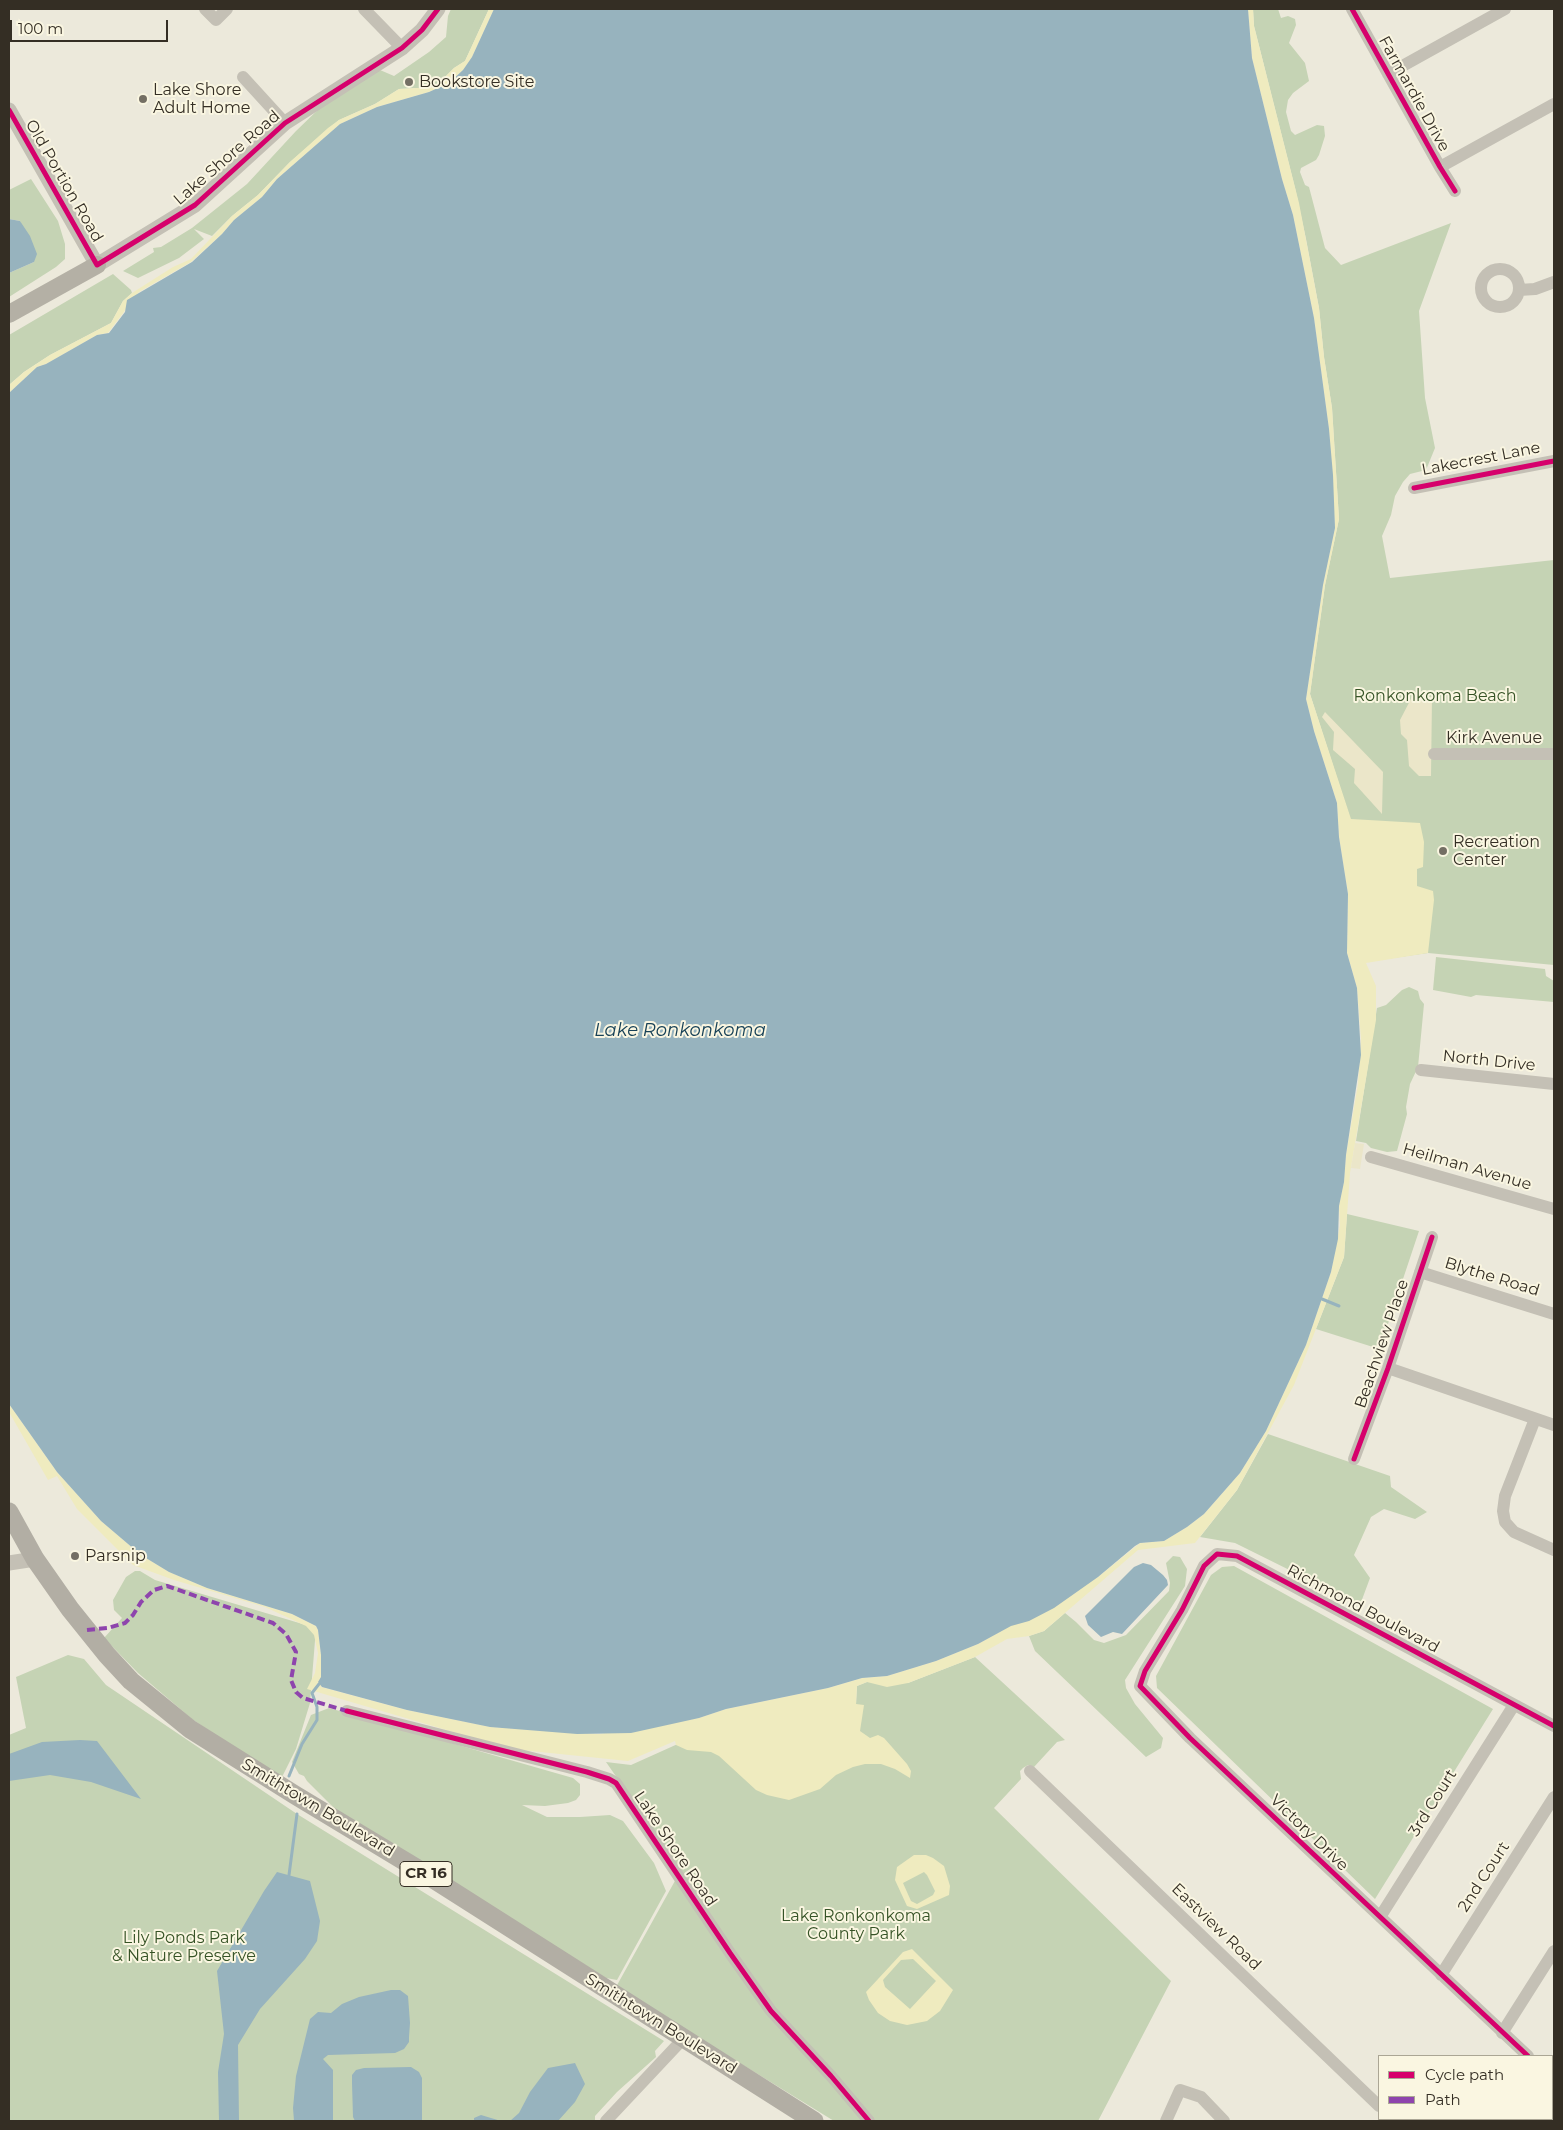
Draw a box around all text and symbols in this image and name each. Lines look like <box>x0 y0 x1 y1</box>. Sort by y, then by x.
scale bar <box>12 10 170 42</box>
text: 100 m <box>18 19 63 38</box>
street label: Farmardie Drive <box>1374 33 1454 155</box>
place label: Bookstore Site <box>419 72 534 92</box>
marker: Bookstore Site <box>403 76 415 88</box>
place label: Lake Shore Adult Home <box>153 80 251 118</box>
marker: Lake Shore Adult Home <box>137 93 149 105</box>
street label: Lake Shore Road <box>170 107 284 209</box>
street label: Old Portion Road <box>21 116 107 246</box>
street label: Lakecrest Lane <box>1420 438 1542 480</box>
park label: Ronkonkoma Beach <box>1354 686 1516 706</box>
street label: Kirk Avenue <box>1446 728 1542 748</box>
place label: Recreation Center <box>1453 832 1540 870</box>
marker: Recreation Center <box>1437 845 1449 857</box>
water label: Lake Ronkonkoma <box>594 1020 766 1042</box>
street label: North Drive <box>1442 1047 1536 1075</box>
street label: Heilman Avenue <box>1400 1139 1534 1195</box>
street label: Blythe Road <box>1442 1253 1542 1301</box>
street label: Beachview Place <box>1351 1277 1413 1411</box>
place label: Parsnip <box>85 1546 146 1566</box>
marker: Parsnip <box>69 1550 81 1562</box>
street label: Richmond Boulevard <box>1283 1561 1443 1657</box>
street label: Smithtown Boulevard <box>238 1755 398 1861</box>
street label: 3rd Court <box>1405 1766 1461 1840</box>
street label: Lake Shore Road <box>629 1788 721 1910</box>
street label: Victory Drive <box>1266 1791 1352 1875</box>
street label: 2nd Court <box>1454 1838 1514 1916</box>
road number: CR 16 <box>400 1862 452 1886</box>
street label: Eastview Road <box>1167 1880 1265 1974</box>
park label: Lake Ronkonkoma County Park <box>781 1906 931 1944</box>
park label: Lily Ponds Park & Nature Preserve <box>112 1928 256 1966</box>
street label: Smithtown Boulevard <box>582 1970 740 2078</box>
legend <box>1378 2055 1553 2120</box>
text: Cycle path <box>1425 2065 1504 2084</box>
text: Path <box>1425 2090 1461 2109</box>

